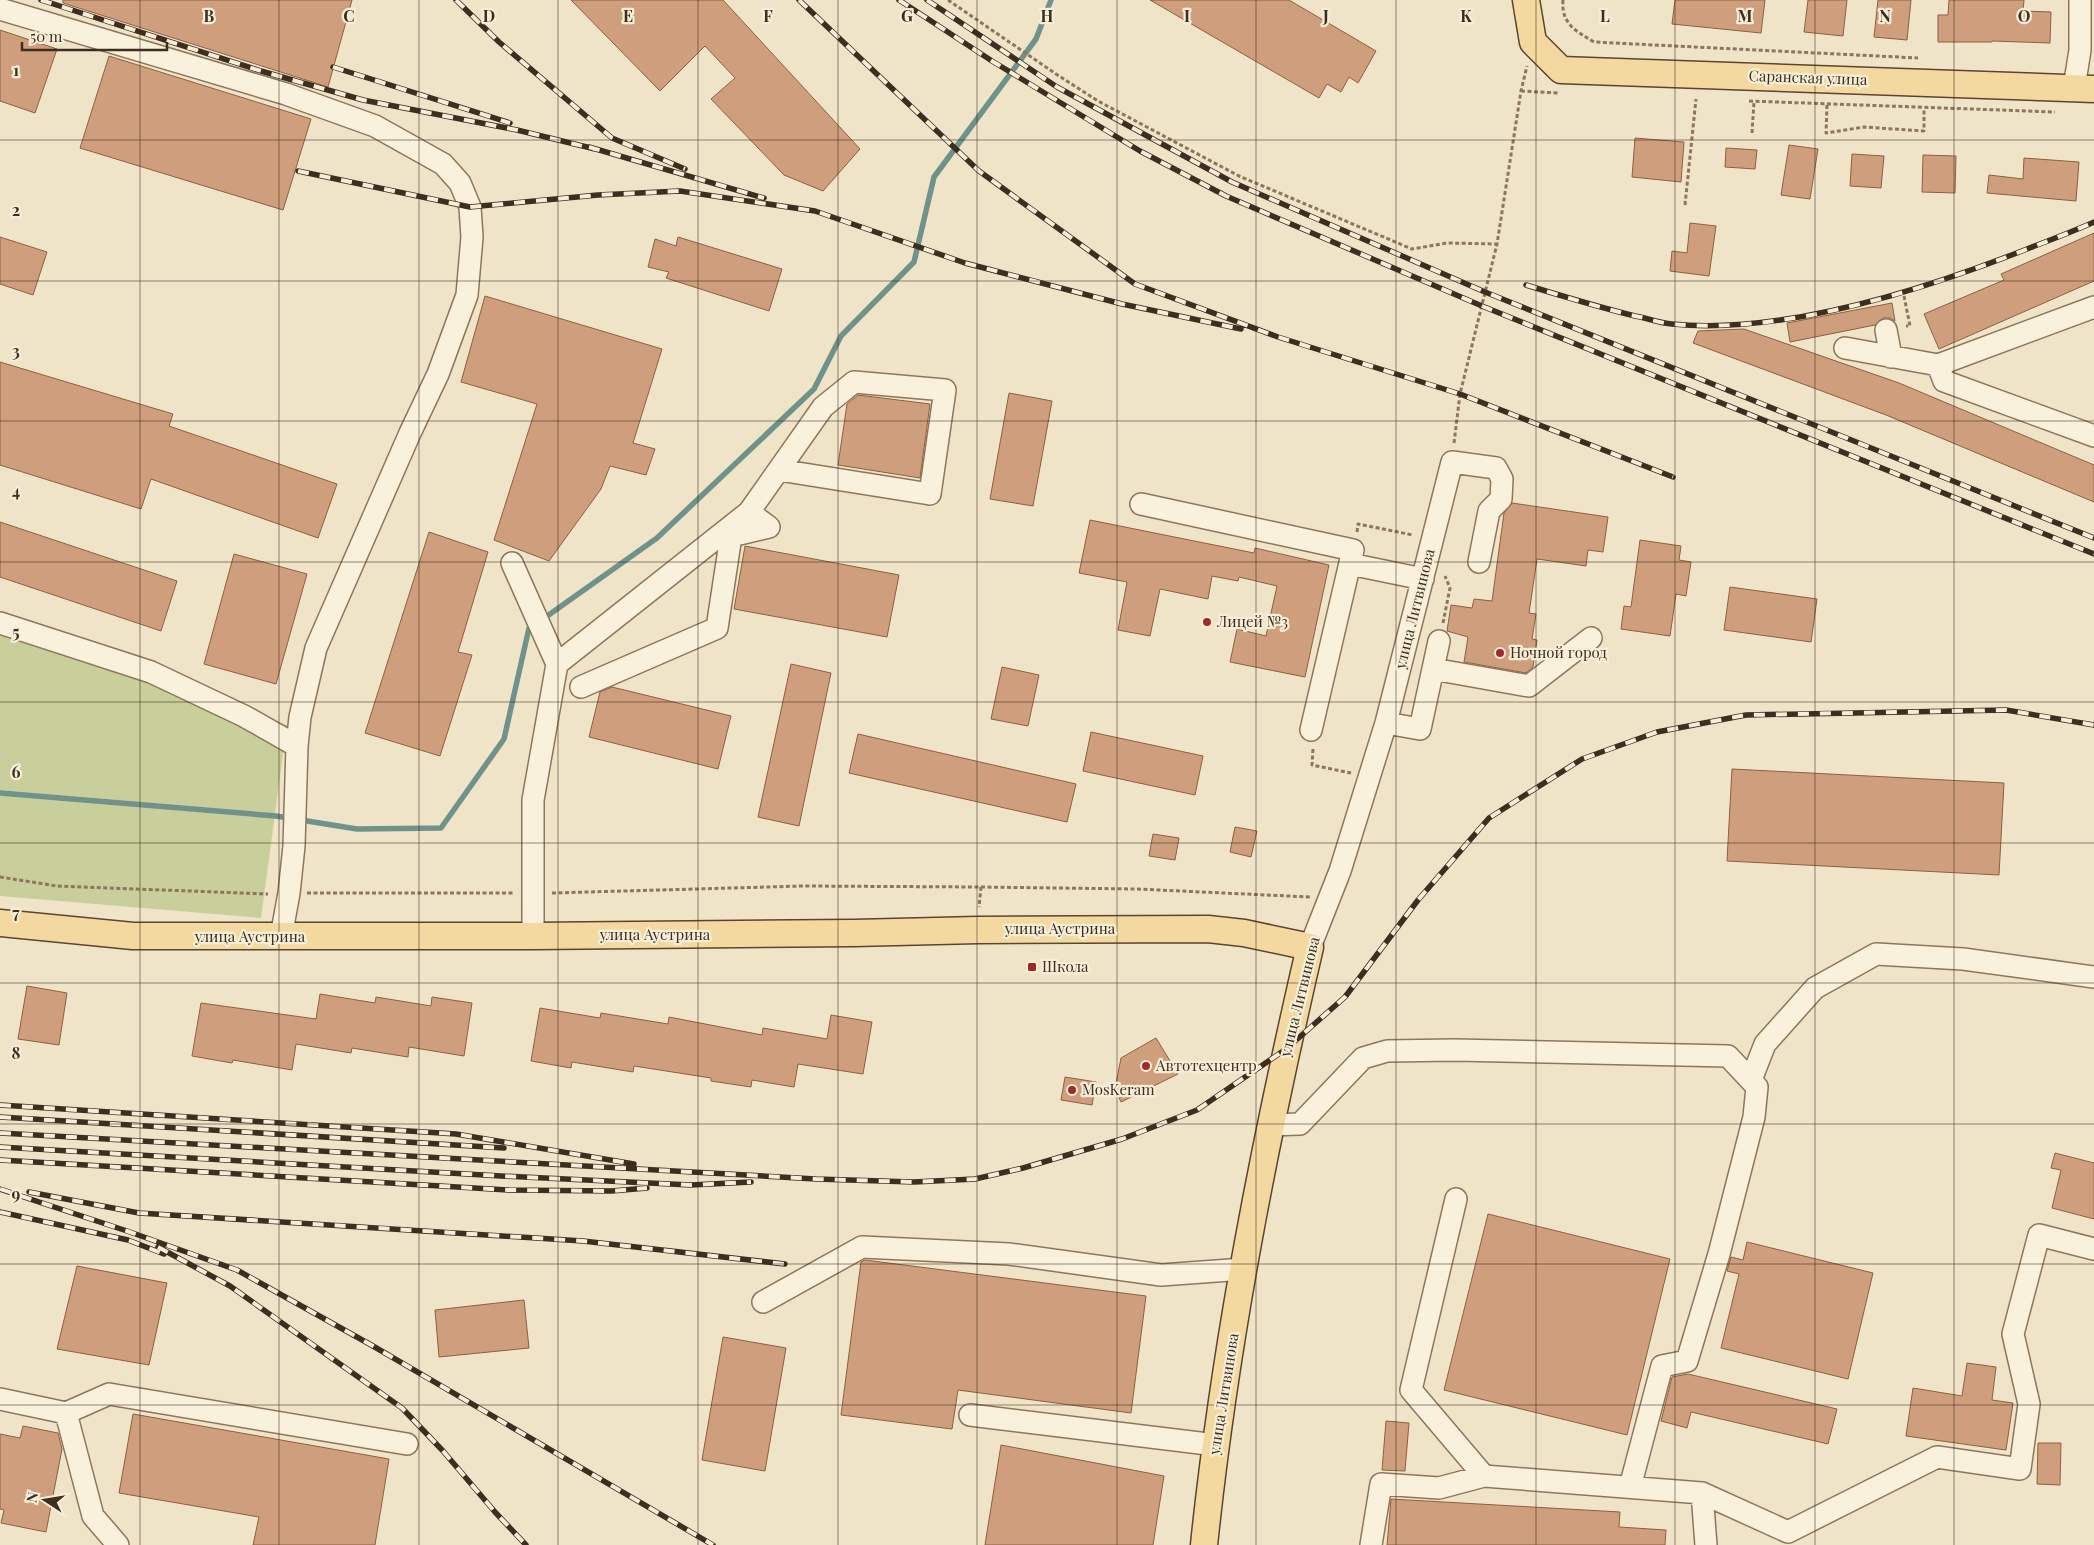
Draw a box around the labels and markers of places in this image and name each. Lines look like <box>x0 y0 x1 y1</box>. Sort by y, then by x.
place label: Лицей №3 <box>1216 611 1288 631</box>
marker: Лицей №3 <box>1201 616 1213 628</box>
place label: Ночной город <box>1510 642 1607 662</box>
marker: Ночной город <box>1494 647 1506 659</box>
place label: Школа <box>1042 956 1089 976</box>
marker: Школа <box>1026 961 1038 973</box>
place label: Автотехцентр <box>1155 1055 1257 1075</box>
marker: Автотехцентр <box>1140 1060 1152 1072</box>
place label: MosKeram <box>1082 1079 1155 1099</box>
marker: MosKeram <box>1066 1084 1078 1096</box>

